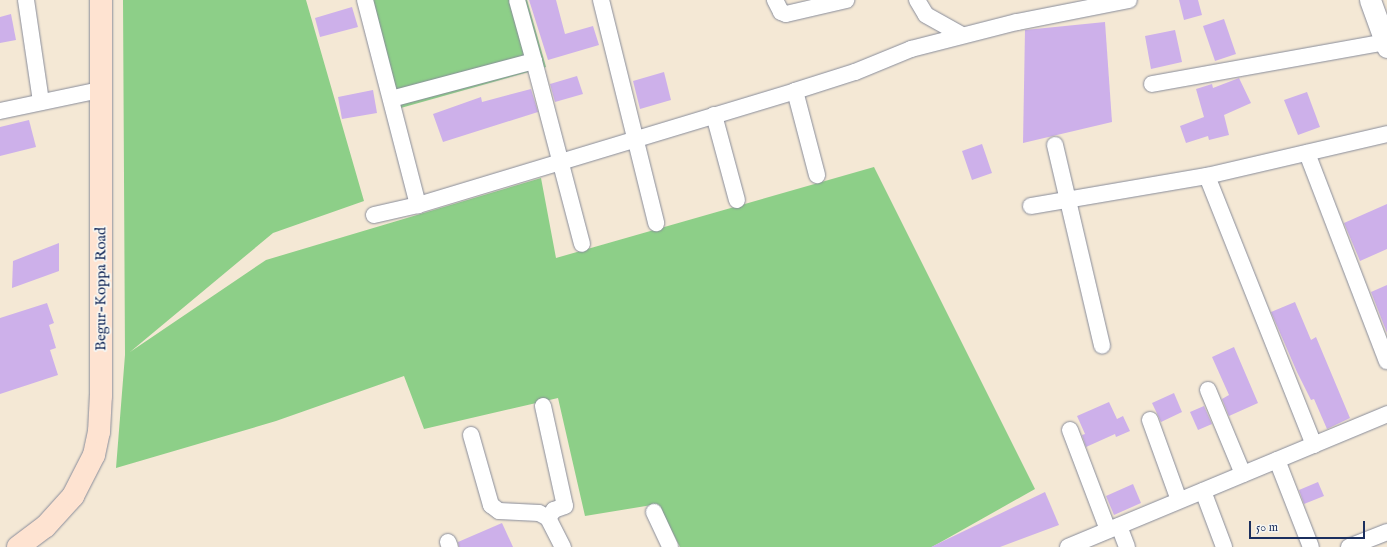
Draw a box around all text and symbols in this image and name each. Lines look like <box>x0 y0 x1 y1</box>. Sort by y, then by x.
street label: Begur-Koppa Road <box>92 227 110 351</box>
scale bar <box>1251 513 1367 539</box>
text: 50 m <box>1256 520 1278 535</box>

